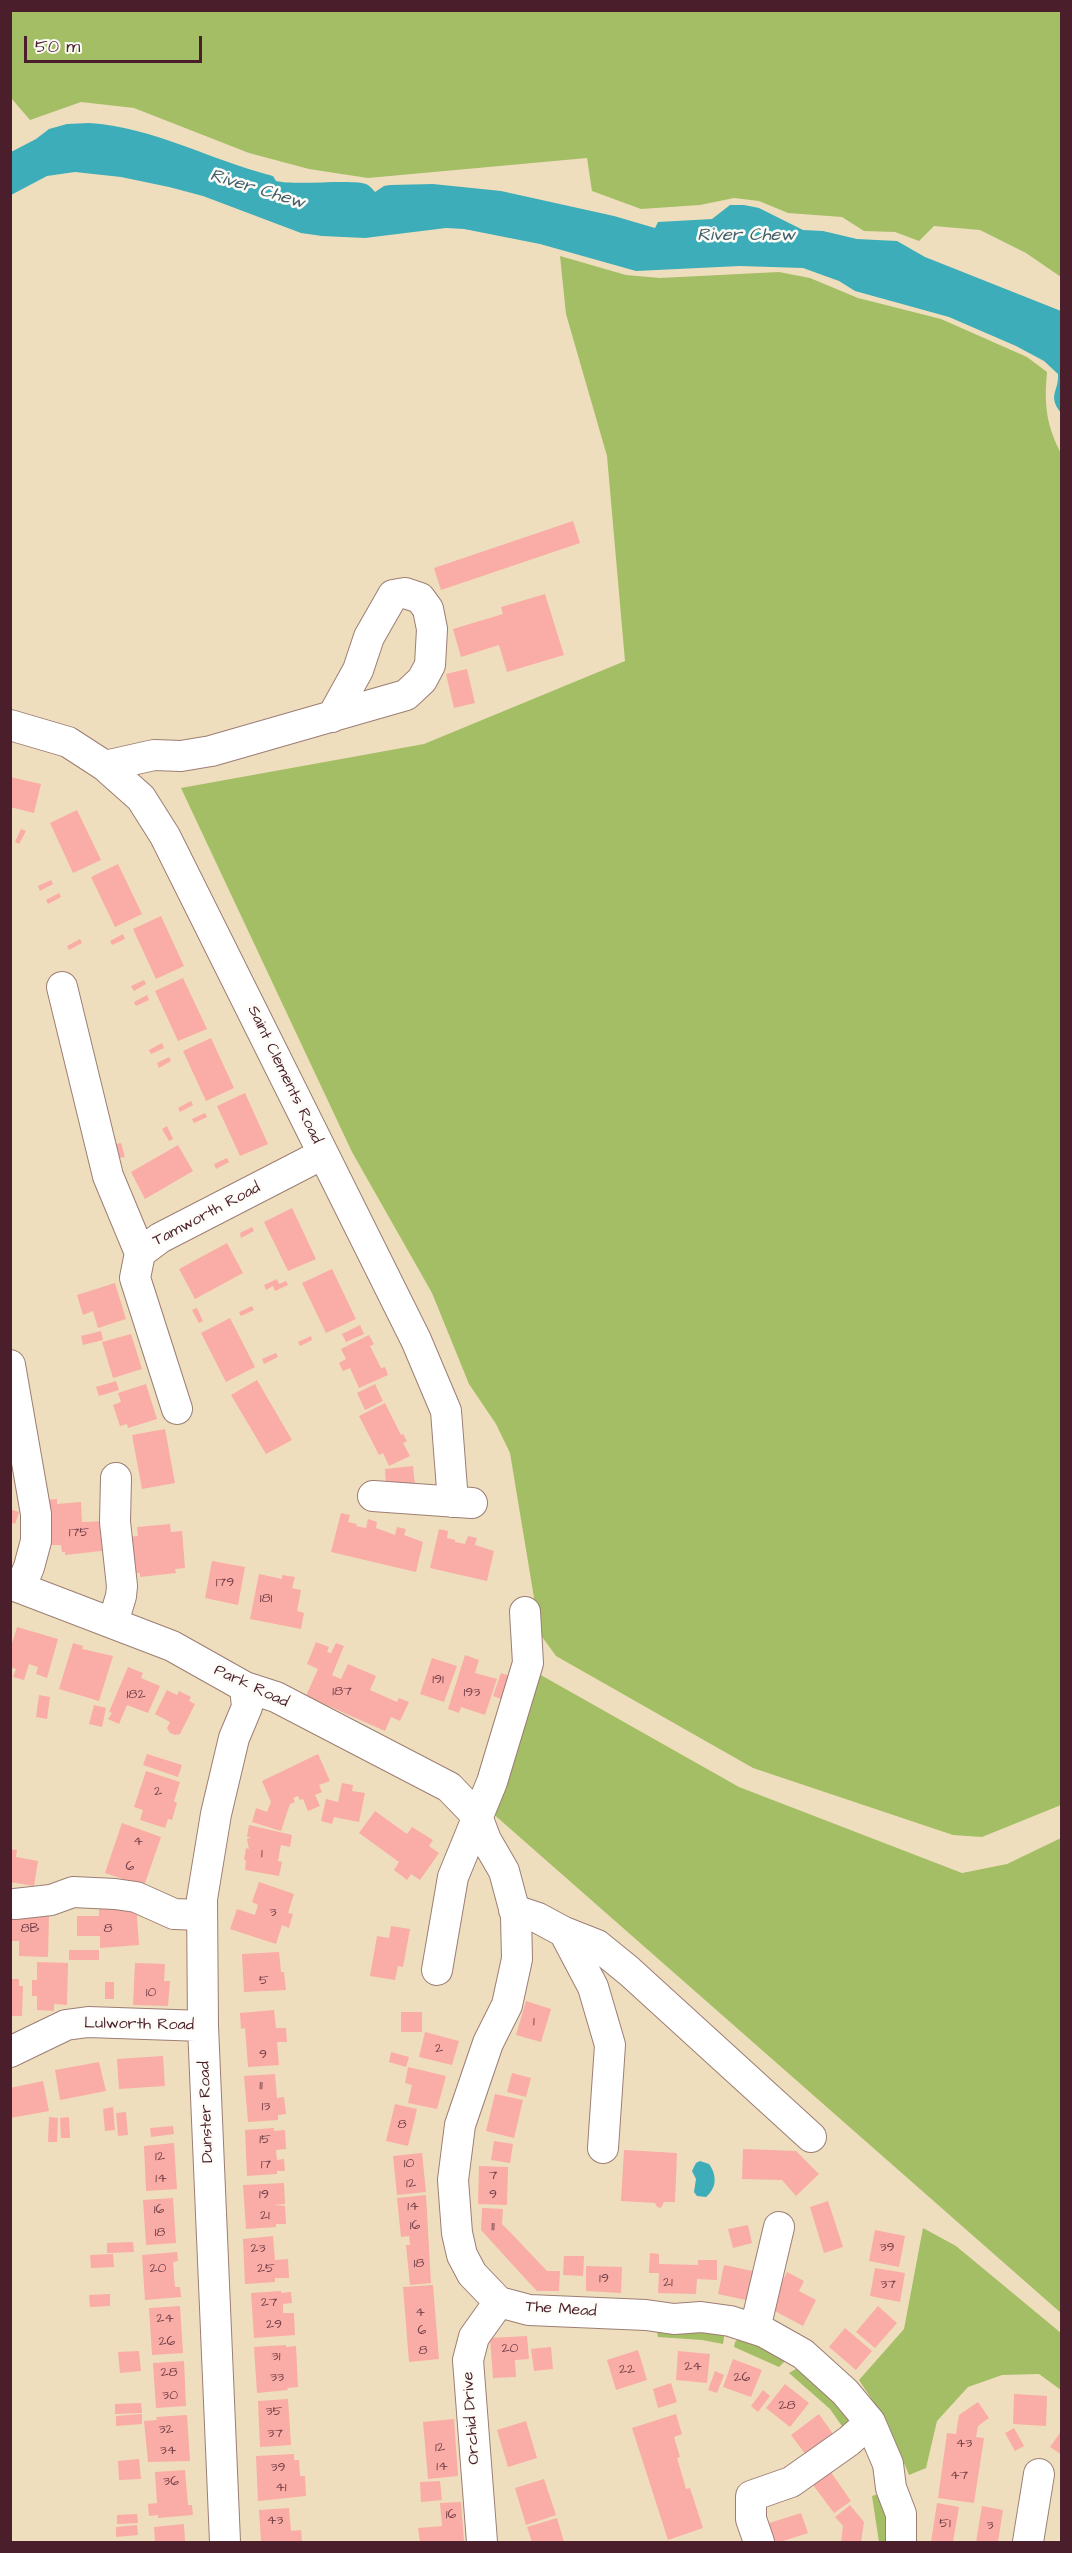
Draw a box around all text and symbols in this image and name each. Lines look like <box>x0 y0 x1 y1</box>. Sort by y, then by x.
scale bar <box>27 24 206 62</box>
text: 50 m <box>35 34 80 59</box>
water label: River Chew <box>207 165 307 215</box>
water label: River Chew <box>697 225 795 247</box>
street label: Saint Clements Road <box>242 1003 326 1147</box>
street label: Tamworth Road <box>150 1179 264 1251</box>
house number: 175 <box>69 1525 89 1541</box>
house number: 179 <box>216 1575 234 1591</box>
house number: 181 <box>260 1591 272 1607</box>
street label: Park Road <box>211 1661 291 1713</box>
house number: 191 <box>432 1672 444 1688</box>
house number: 187 <box>332 1684 352 1700</box>
house number: 193 <box>464 1685 480 1701</box>
house number: 182 <box>127 1687 145 1703</box>
house number: 2 <box>154 1784 162 1800</box>
house number: 4 <box>133 1834 143 1850</box>
house number: 1 <box>261 1846 263 1862</box>
house number: 6 <box>126 1859 134 1875</box>
house number: 3 <box>269 1905 277 1921</box>
house number: 8B <box>20 1921 40 1937</box>
house number: 8 <box>103 1921 113 1937</box>
house number: 5 <box>259 1973 269 1989</box>
house number: 10 <box>146 1985 156 2001</box>
street label: Lulworth Road <box>84 2014 194 2036</box>
house number: 1 <box>533 2014 535 2030</box>
house number: 2 <box>435 2041 443 2057</box>
house number: 9 <box>259 2047 267 2063</box>
street label: Dunster Road <box>196 2061 218 2163</box>
house number: 11 <box>259 2078 263 2094</box>
house number: 13 <box>262 2099 270 2115</box>
house number: 8 <box>397 2117 407 2133</box>
house number: 15 <box>259 2132 271 2148</box>
house number: 12 <box>155 2149 165 2165</box>
house number: 10 <box>404 2156 414 2172</box>
house number: 17 <box>261 2157 271 2173</box>
house number: 7 <box>489 2168 497 2184</box>
house number: 14 <box>155 2171 167 2187</box>
house number: 12 <box>406 2176 416 2192</box>
house number: 19 <box>259 2187 269 2203</box>
house number: 9 <box>489 2187 497 2203</box>
house number: 14 <box>407 2199 419 2215</box>
house number: 16 <box>154 2202 164 2218</box>
house number: 21 <box>260 2208 270 2224</box>
house number: 16 <box>410 2218 420 2234</box>
house number: 11 <box>491 2219 495 2235</box>
house number: 18 <box>155 2225 165 2241</box>
house number: 39 <box>879 2240 895 2256</box>
house number: 23 <box>250 2241 266 2257</box>
house number: 18 <box>414 2256 424 2272</box>
house number: 20 <box>150 2261 166 2277</box>
house number: 25 <box>257 2261 275 2277</box>
house number: 19 <box>599 2271 609 2287</box>
house number: 21 <box>663 2275 673 2291</box>
house number: 37 <box>880 2277 896 2293</box>
house number: 27 <box>261 2295 277 2311</box>
street label: The Mead <box>525 2298 597 2322</box>
house number: 4 <box>415 2305 425 2321</box>
house number: 24 <box>156 2311 174 2327</box>
house number: 29 <box>266 2317 282 2333</box>
house number: 6 <box>418 2323 426 2339</box>
house number: 26 <box>159 2334 175 2350</box>
house number: 20 <box>502 2341 518 2357</box>
house number: 8 <box>418 2343 428 2359</box>
house number: 31 <box>272 2349 280 2365</box>
house number: 24 <box>684 2359 702 2375</box>
house number: 22 <box>619 2362 635 2378</box>
house number: 28 <box>160 2365 178 2381</box>
house number: 33 <box>270 2370 284 2386</box>
house number: 26 <box>734 2370 750 2386</box>
street label: Orchid Drive <box>459 2371 485 2465</box>
house number: 30 <box>162 2388 178 2404</box>
house number: 28 <box>778 2398 796 2414</box>
house number: 35 <box>265 2404 283 2420</box>
house number: 32 <box>158 2422 174 2438</box>
house number: 37 <box>267 2426 283 2442</box>
house number: 43 <box>956 2436 972 2452</box>
house number: 12 <box>435 2440 445 2456</box>
house number: 34 <box>160 2443 176 2459</box>
house number: 14 <box>436 2459 448 2475</box>
house number: 39 <box>270 2460 286 2476</box>
house number: 47 <box>950 2468 968 2484</box>
house number: 36 <box>163 2474 179 2490</box>
house number: 41 <box>275 2480 287 2496</box>
house number: 16 <box>446 2507 456 2523</box>
house number: 43 <box>267 2513 283 2529</box>
house number: 51 <box>939 2516 951 2532</box>
house number: 3 <box>986 2518 994 2534</box>

